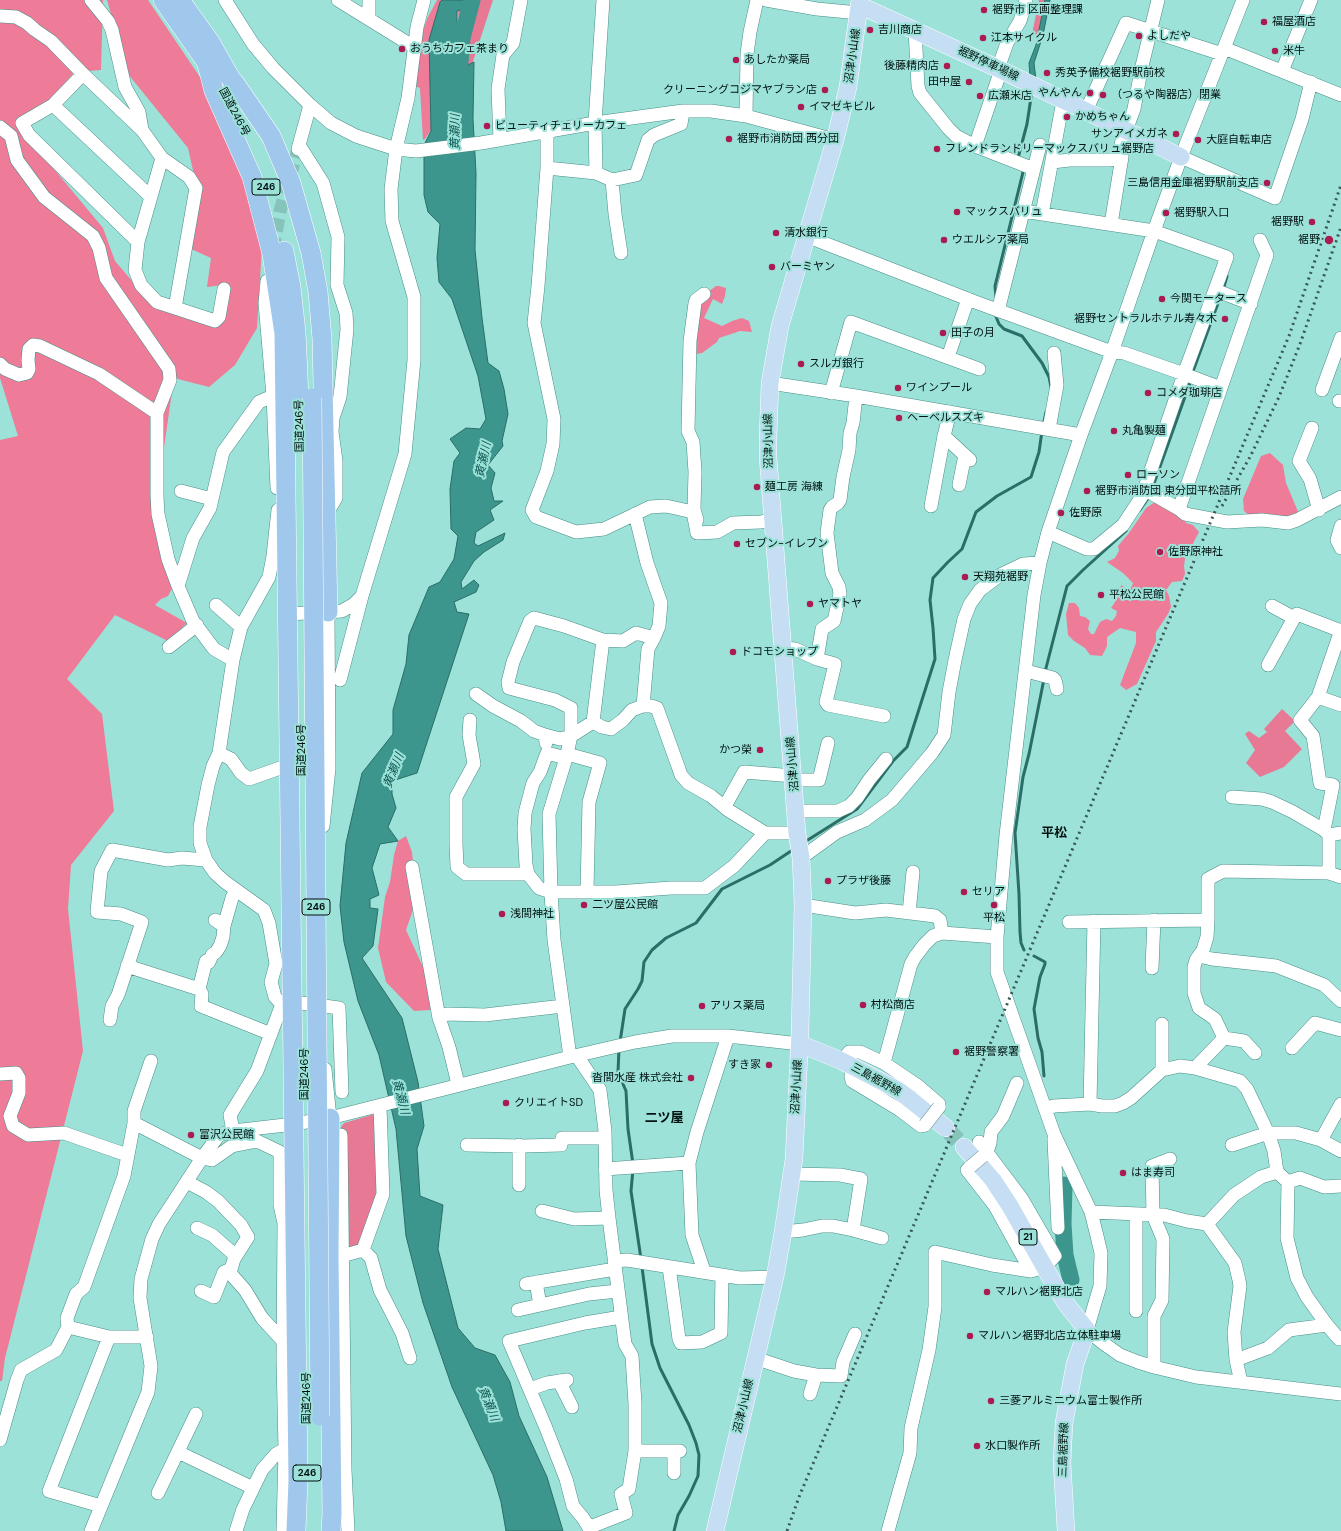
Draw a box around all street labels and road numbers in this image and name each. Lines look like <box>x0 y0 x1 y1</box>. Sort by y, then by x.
street label: 沼津小山線 <box>843 28 863 84</box>
street label: 裾野停車場線 <box>955 44 1021 84</box>
street label: 国道246号 <box>216 86 252 138</box>
road number: 246 <box>252 179 280 195</box>
street label: 国道246号 <box>293 400 307 452</box>
street label: 沼津小山線 <box>762 413 776 469</box>
street label: 国道246号 <box>295 724 309 776</box>
street label: 沼津小山線 <box>784 736 802 792</box>
road number: 246 <box>302 899 330 915</box>
street label: 国道246号 <box>298 1048 312 1100</box>
street label: 沼津小山線 <box>789 1059 805 1115</box>
street label: 三島裾野線 <box>849 1061 903 1099</box>
road number: 21 <box>1019 1229 1037 1245</box>
street label: 国道246号 <box>300 1372 314 1424</box>
street label: 沼津小山線 <box>731 1378 757 1434</box>
street label: 三島裾野線 <box>1056 1422 1072 1478</box>
road number: 246 <box>293 1465 321 1481</box>

